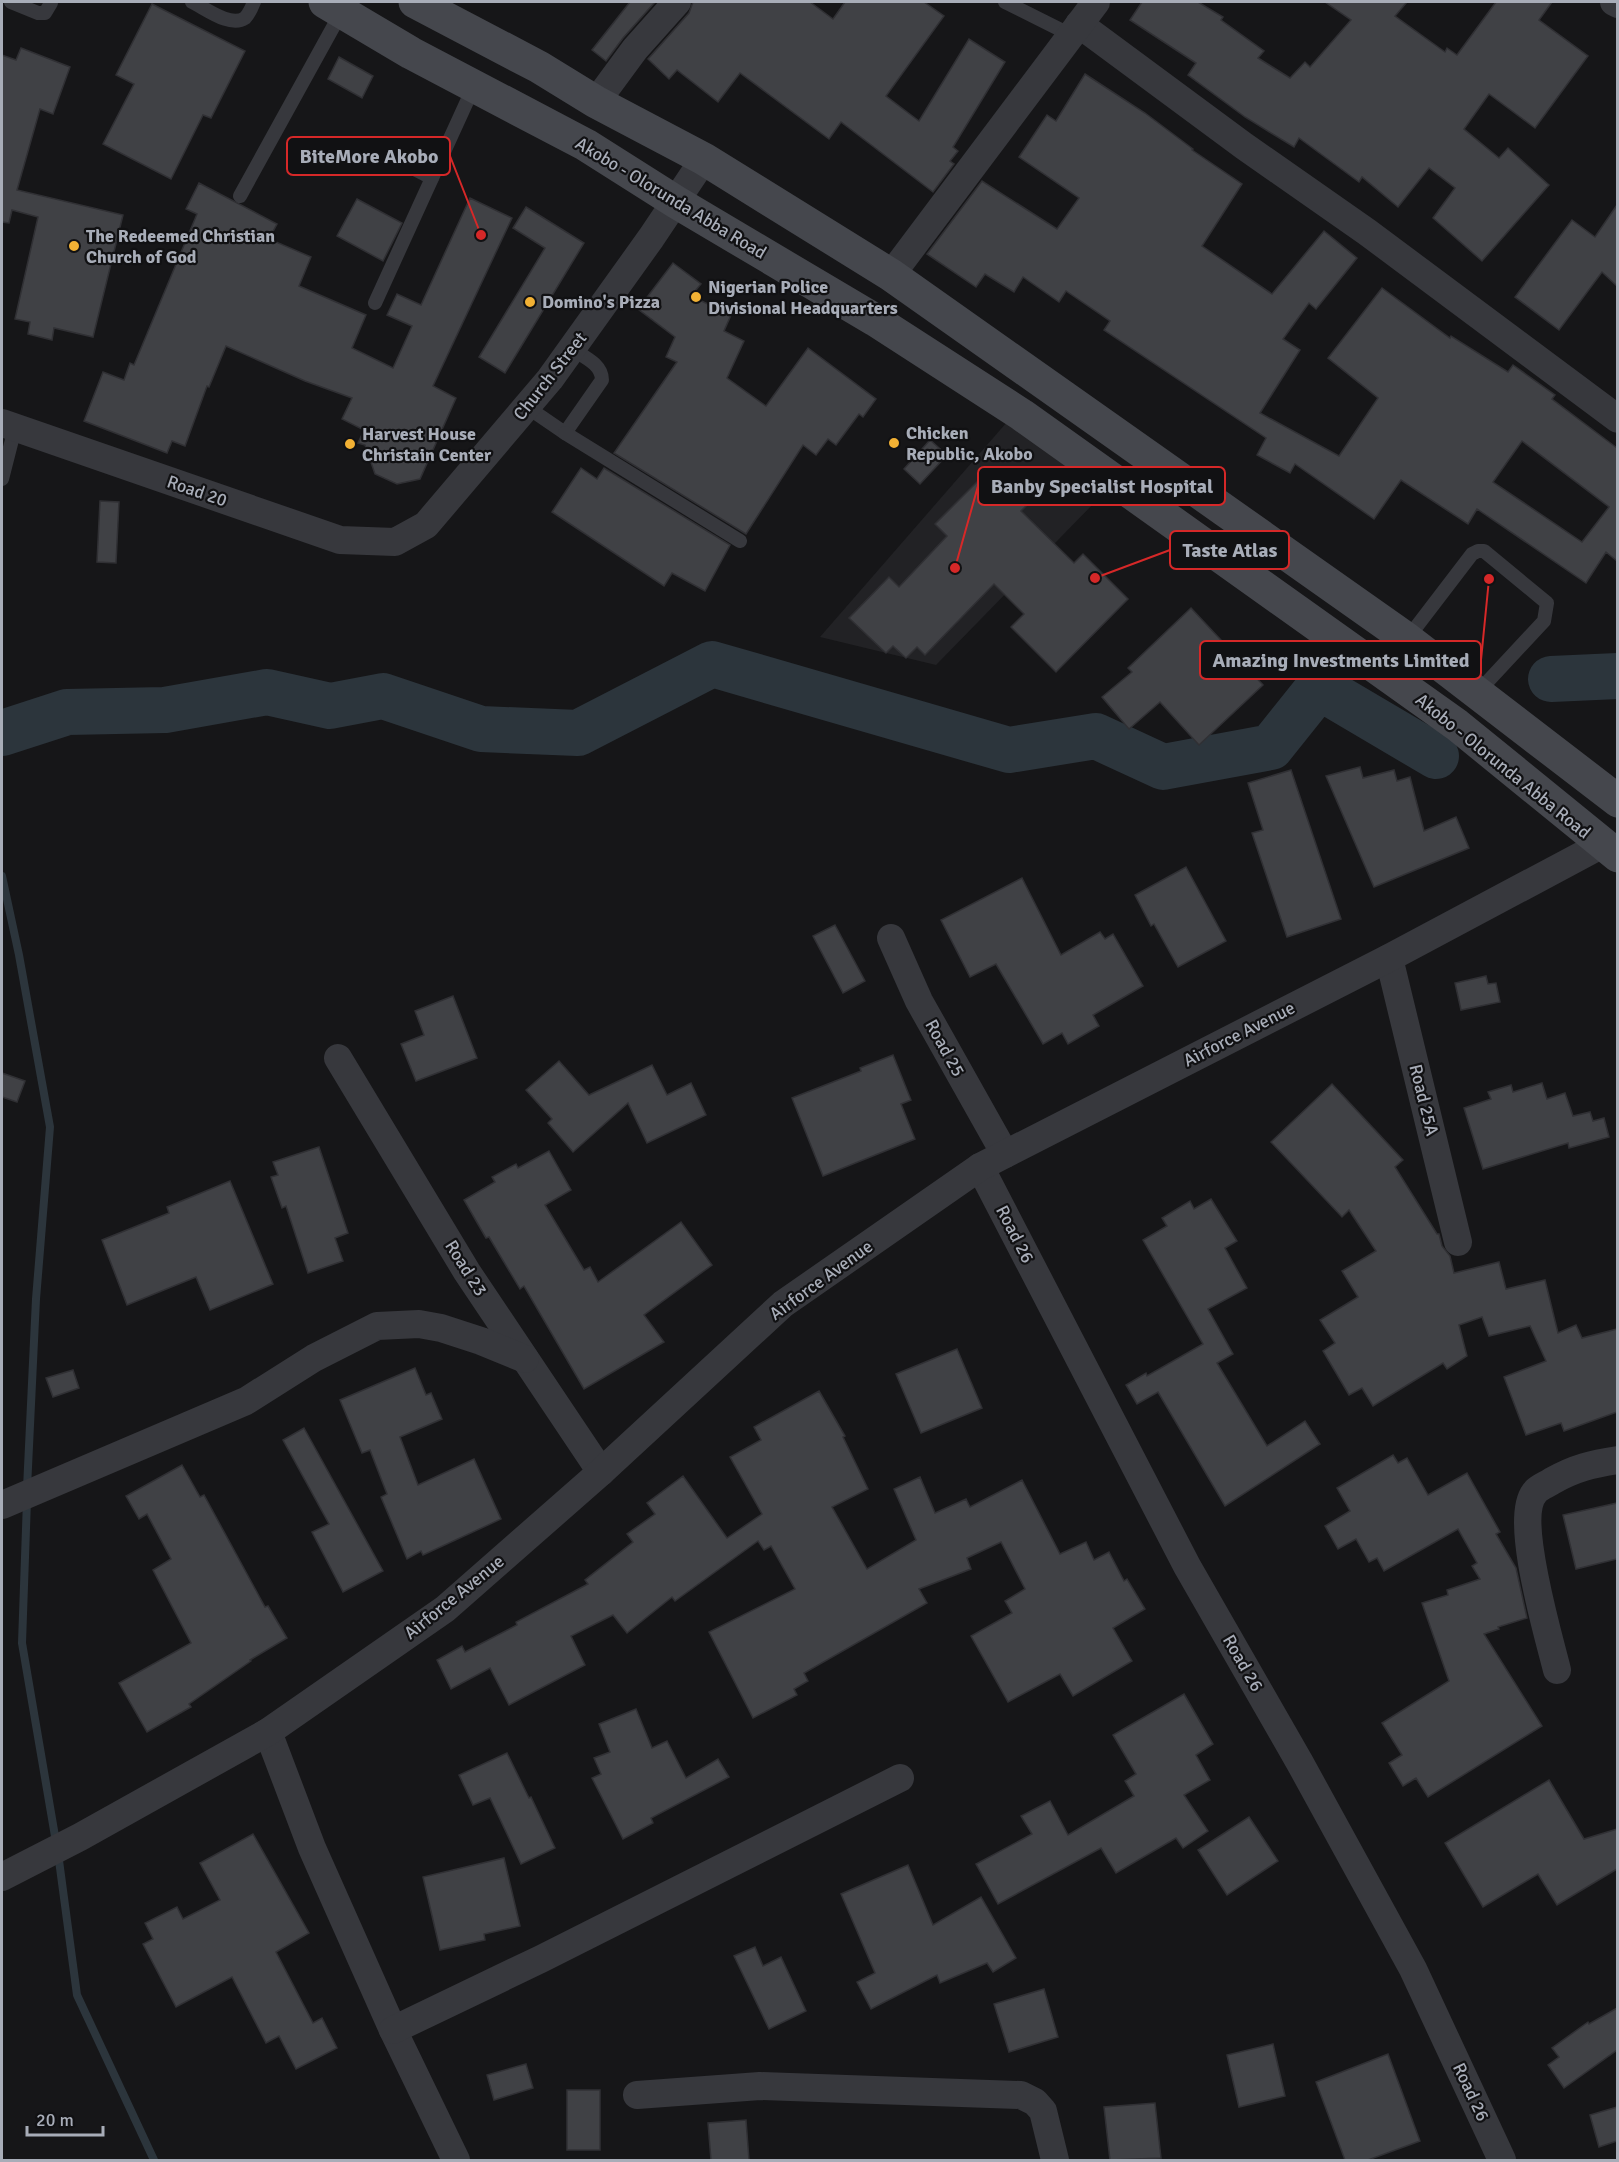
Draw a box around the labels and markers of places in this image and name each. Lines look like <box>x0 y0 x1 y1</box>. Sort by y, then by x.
callout: BiteMore Akobo <box>287 137 450 175</box>
place label: The Redeemed Christian Church of God <box>86 225 275 268</box>
marker: The Redeemed Christian Church of God <box>67 239 81 253</box>
place label: Nigerian Police Divisional Headquarters <box>708 276 898 319</box>
marker: Nigerian Police Divisional Headquarters <box>689 290 703 304</box>
place label: Domino's Pizza <box>542 291 660 313</box>
marker: Domino's Pizza <box>523 295 537 309</box>
place label: Chicken Republic, Akobo <box>906 422 1033 465</box>
place label: Harvest House Christain Center <box>362 423 492 466</box>
marker: Chicken Republic, Akobo <box>887 436 901 450</box>
marker: Harvest House Christain Center <box>343 437 357 451</box>
callout: Banby Specialist Hospital <box>978 467 1225 505</box>
callout: Taste Atlas <box>1170 531 1289 569</box>
callout: Amazing Investments Limited <box>1200 641 1481 679</box>

